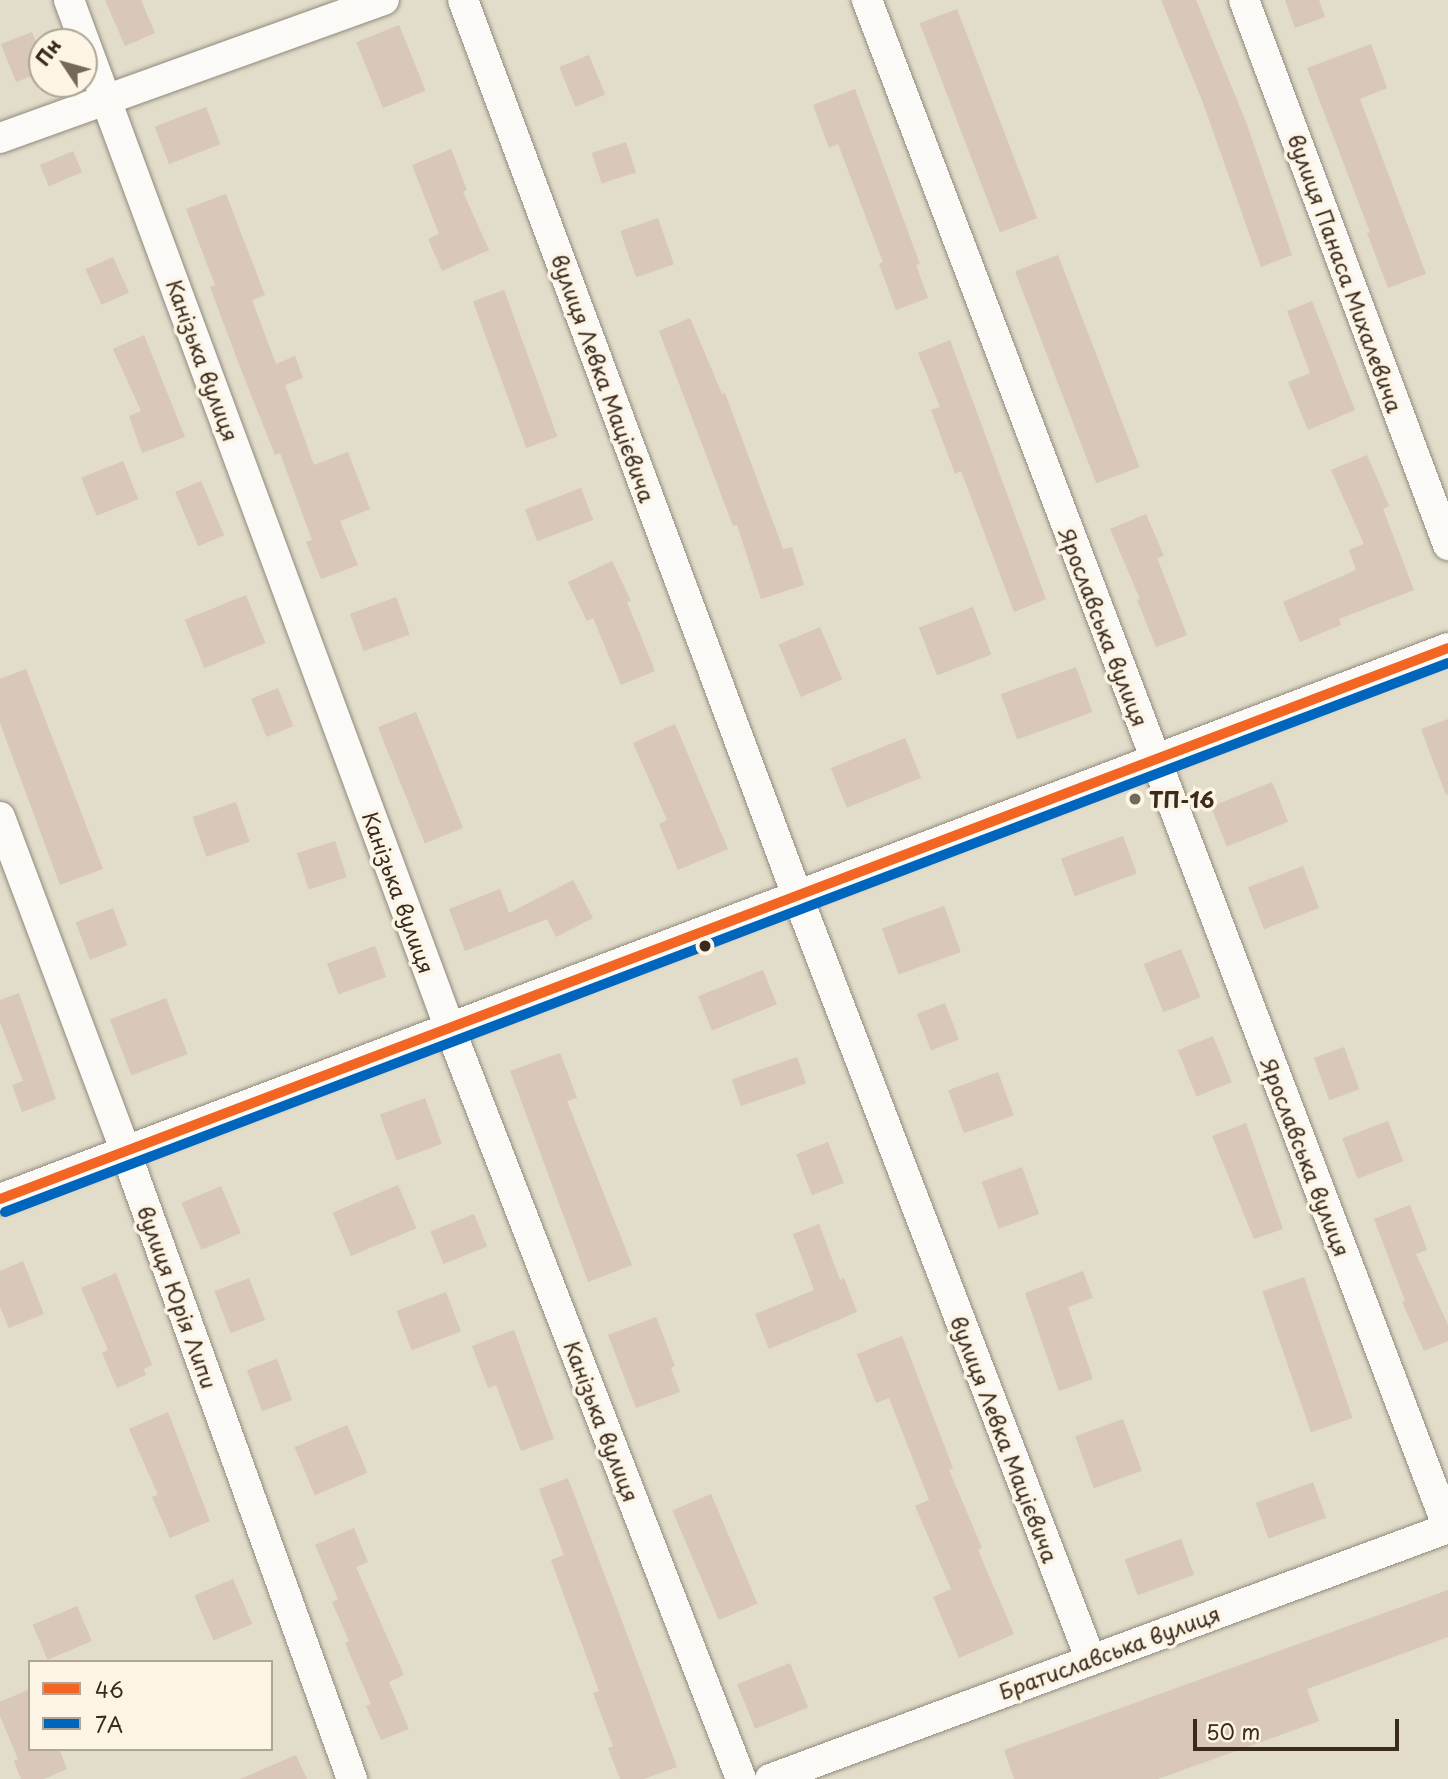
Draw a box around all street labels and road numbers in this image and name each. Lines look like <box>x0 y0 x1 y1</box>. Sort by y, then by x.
street label: вулиця Панаса Михалевича <box>1284 130 1408 416</box>
street label: вулиця Левка Мацієвича <box>547 250 661 506</box>
street label: Канізька вулиця <box>162 275 244 445</box>
street label: Ярославська вулиця <box>1054 524 1154 730</box>
street label: Канізька вулиця <box>358 807 440 977</box>
street label: Ярославська вулиця <box>1256 1054 1356 1260</box>
street label: вулиця Юрія Липи <box>133 1202 223 1392</box>
street label: вулиця Левка Мацієвича <box>946 1311 1064 1567</box>
street label: Канізька вулиця <box>560 1336 644 1506</box>
street label: Братиславська вулиця <box>994 1600 1224 1704</box>

